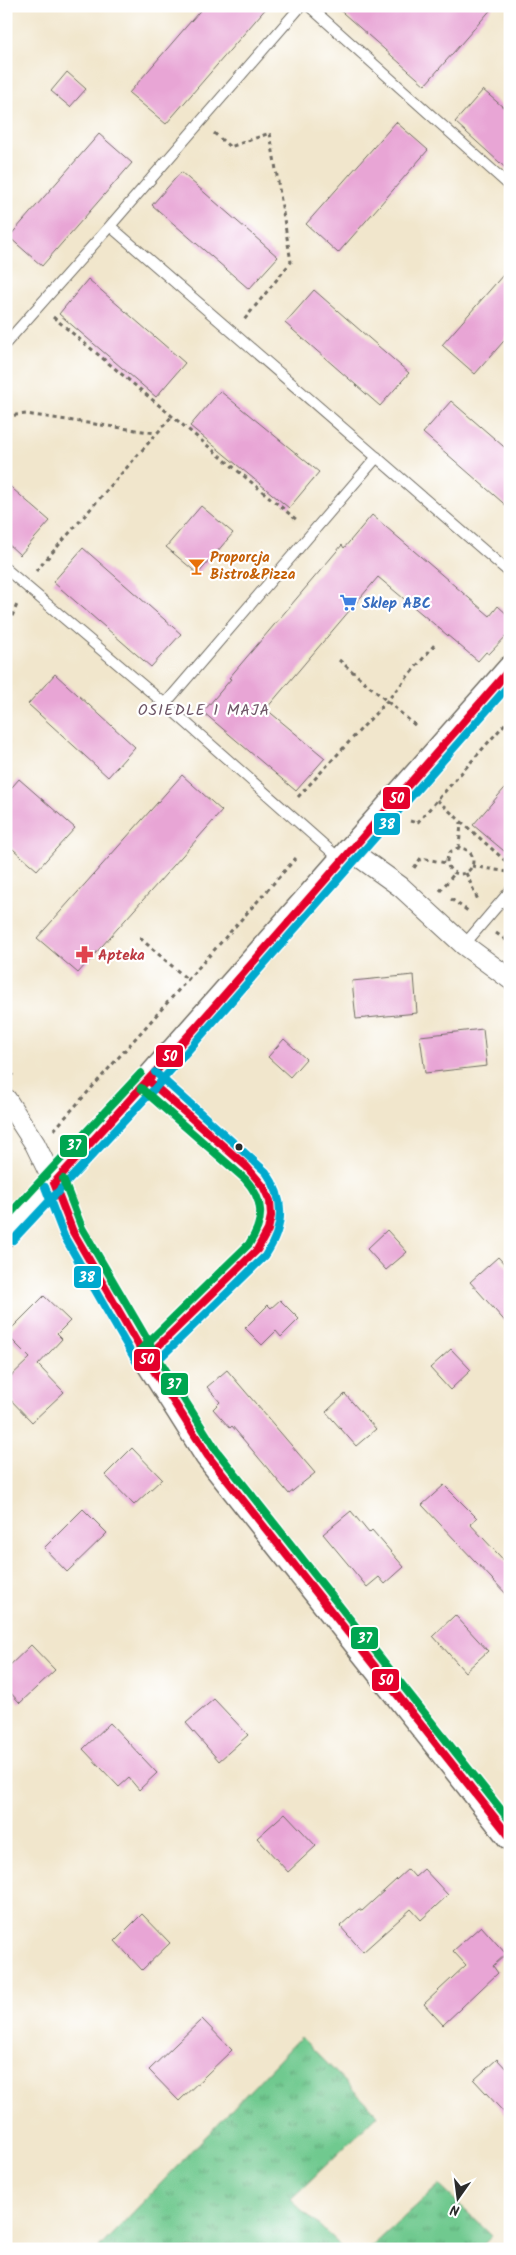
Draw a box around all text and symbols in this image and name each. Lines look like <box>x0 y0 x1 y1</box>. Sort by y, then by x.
place label: Proporcja Bistro&Pizza <box>210 546 296 587</box>
bar icon: Proporcja Bistro&Pizza <box>186 556 206 576</box>
place label: Sklep ABC <box>362 592 431 616</box>
supermarket icon: Sklep ABC <box>338 593 358 613</box>
district label: OSIEDLE 1 MAJA <box>138 698 270 723</box>
line badge: 50 <box>382 786 411 810</box>
text: 50 <box>389 788 405 810</box>
line badge: 38 <box>373 812 401 836</box>
text: 38 <box>378 814 396 836</box>
place label: Apteka <box>98 944 145 968</box>
pharmacy icon: Apteka <box>74 945 94 965</box>
line badge: 50 <box>155 1044 184 1068</box>
text: 50 <box>162 1046 178 1068</box>
line badge: 37 <box>59 1134 88 1158</box>
text: 37 <box>66 1135 82 1157</box>
unlabelled marker <box>234 1142 244 1152</box>
line badge: 38 <box>73 1265 102 1289</box>
text: 38 <box>78 1267 96 1289</box>
line badge: 50 <box>133 1348 161 1372</box>
text: 50 <box>139 1349 155 1371</box>
line badge: 37 <box>160 1372 189 1396</box>
text: 37 <box>166 1374 182 1396</box>
line badge: 37 <box>350 1626 379 1650</box>
text: 37 <box>357 1628 373 1650</box>
line badge: 50 <box>371 1668 400 1692</box>
text: 50 <box>378 1670 394 1692</box>
north arrow <box>434 2172 484 2222</box>
text: N <box>448 2198 462 2221</box>

